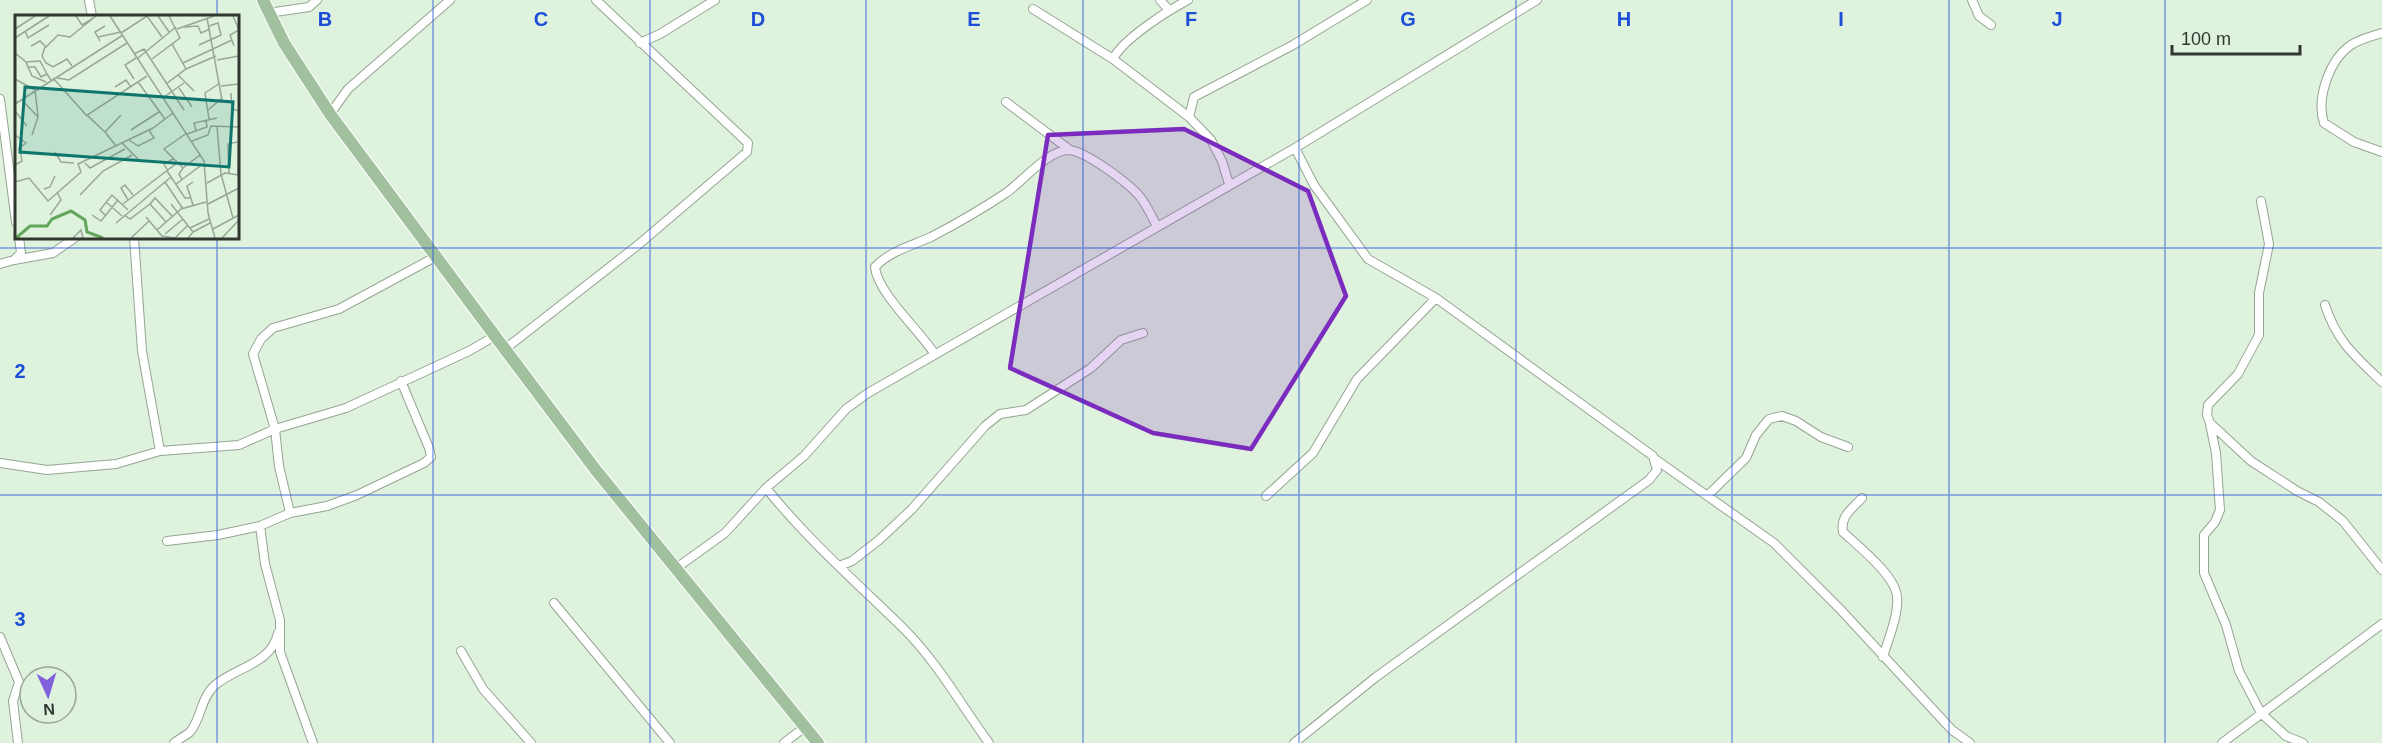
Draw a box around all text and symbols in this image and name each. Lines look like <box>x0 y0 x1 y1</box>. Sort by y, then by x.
text: B <box>318 8 332 30</box>
text: C <box>534 8 548 30</box>
text: D <box>751 8 765 30</box>
text: E <box>967 8 981 30</box>
text: F <box>1185 8 1197 30</box>
text: G <box>1400 8 1416 30</box>
text: H <box>1617 8 1631 30</box>
text: I <box>1838 8 1844 30</box>
text: J <box>2051 8 2063 30</box>
inset map <box>15 15 238 238</box>
scale bar <box>2172 18 2300 56</box>
text: 100 m <box>2181 29 2231 49</box>
text: 2 <box>14 360 26 382</box>
text: 3 <box>14 608 26 630</box>
north arrow <box>18 665 78 725</box>
text: N <box>43 701 55 718</box>

